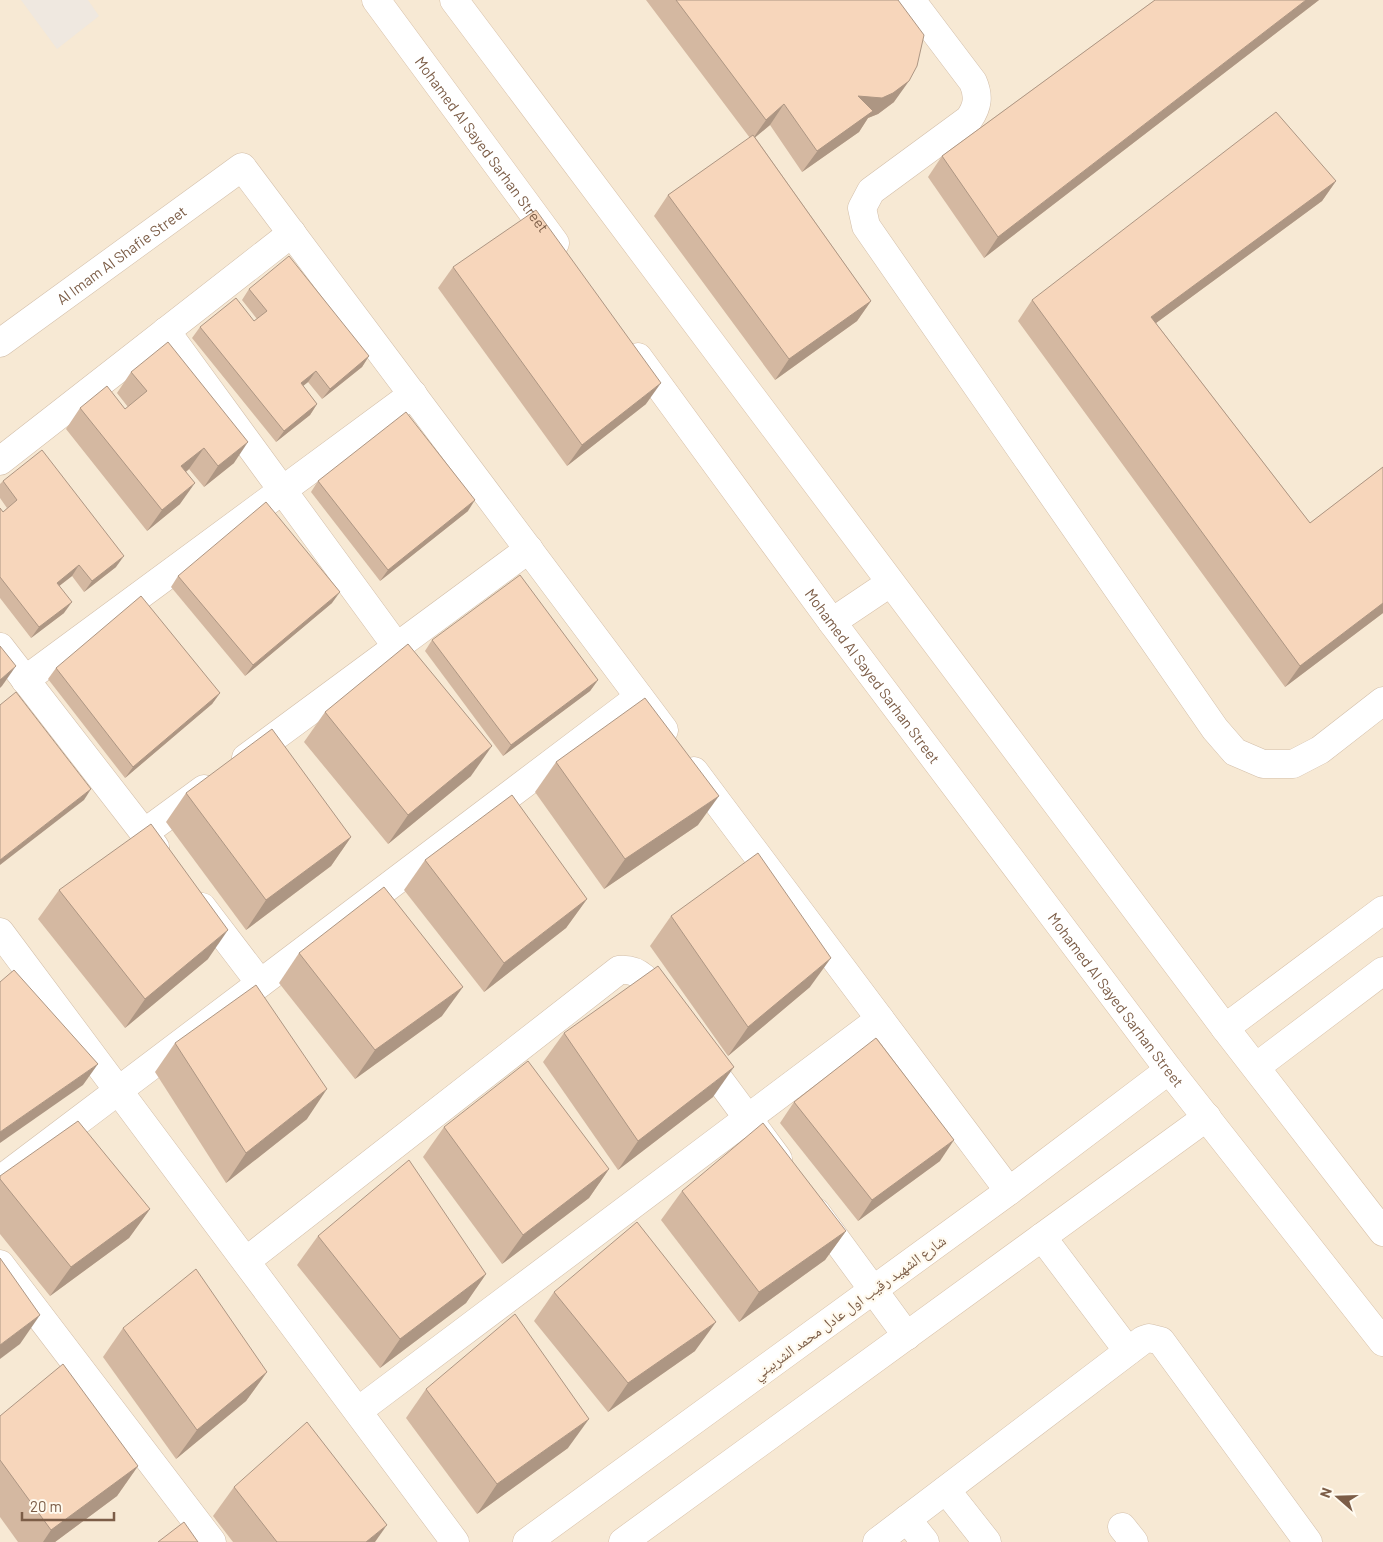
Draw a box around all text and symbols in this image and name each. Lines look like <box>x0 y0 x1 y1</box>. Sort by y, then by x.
street label: Mohamed Al Sayed Sarhan Street <box>412 53 553 236</box>
street label: Al Imam Al Shafie Street <box>53 202 190 308</box>
street label: Mohamed Al Sayed Sarhan Street <box>802 585 944 767</box>
street label: Mohamed Al Sayed Sarhan Street <box>1045 909 1188 1090</box>
street label: شارع الشهيد رقيب اول عادل محمد الشربيني <box>749 1231 951 1386</box>
north arrow <box>1313 1472 1363 1522</box>
text: N <box>1316 1485 1335 1500</box>
scale bar <box>22 1490 115 1522</box>
text: 20 m <box>30 1497 62 1515</box>

